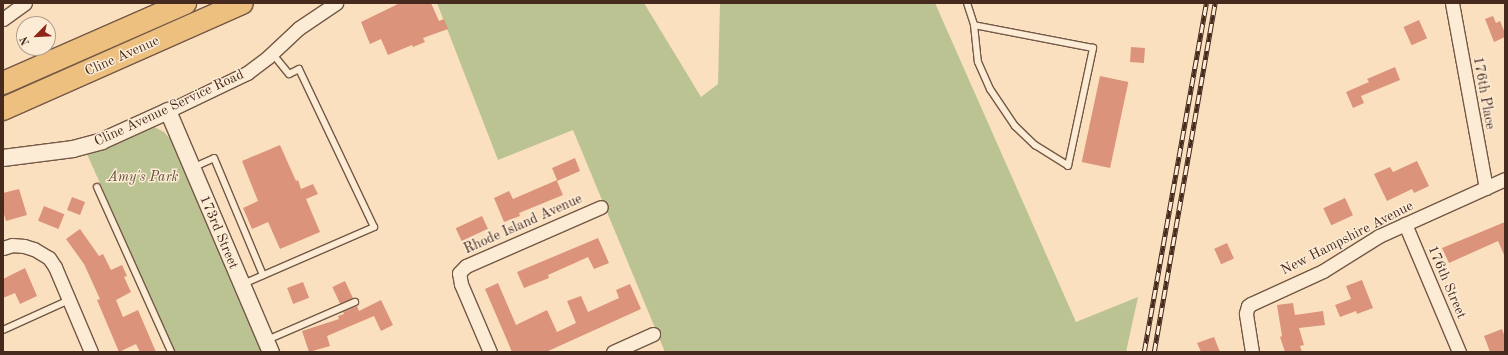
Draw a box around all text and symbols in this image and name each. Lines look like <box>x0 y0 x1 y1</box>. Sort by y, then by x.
north arrow <box>16 16 56 56</box>
street label: Cline Avenue <box>82 32 162 80</box>
text: N <box>19 35 32 47</box>
street label: 176th Place <box>1469 55 1499 131</box>
street label: Cline Avenue Service Road <box>92 66 246 150</box>
park label: Amy's Park <box>108 169 178 185</box>
street label: Rhode Island Avenue <box>461 190 585 258</box>
street label: 173rd Street <box>196 193 242 271</box>
street label: New Hampshire Avenue <box>1278 197 1416 279</box>
street label: 176th Street <box>1424 243 1470 321</box>

